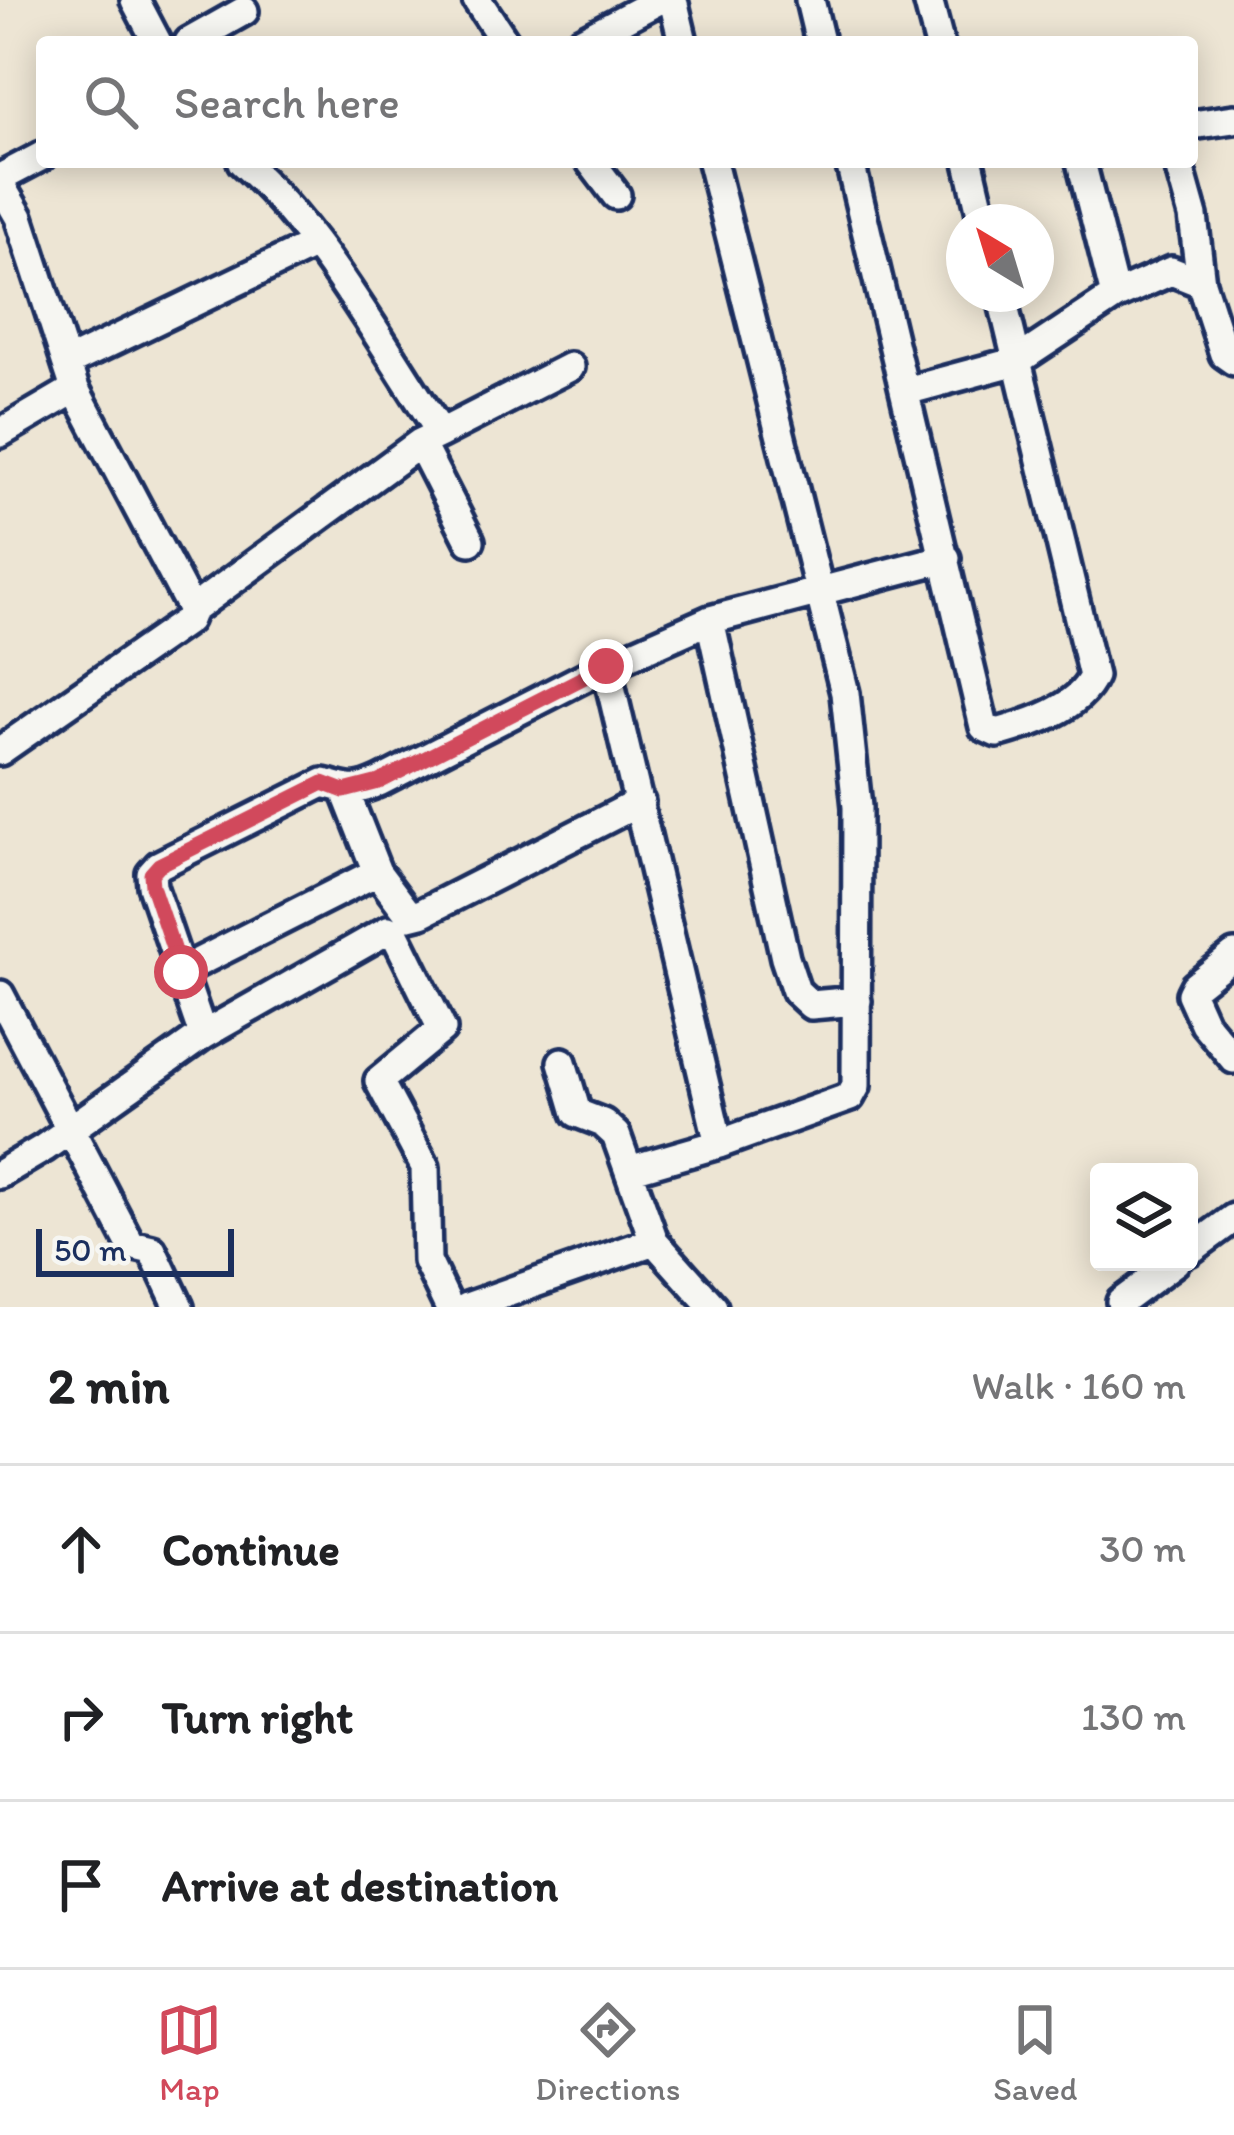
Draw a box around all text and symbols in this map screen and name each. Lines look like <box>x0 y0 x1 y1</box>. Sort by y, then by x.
search box <box>36 36 1198 168</box>
icon: search <box>78 69 144 135</box>
text: Search here <box>174 75 400 129</box>
north arrow <box>946 204 1054 312</box>
route end <box>579 639 633 693</box>
route start <box>154 945 208 999</box>
map controls <box>1090 1163 1198 1271</box>
button: layers <box>1090 1163 1198 1271</box>
scale bar <box>36 1223 234 1276</box>
text: 50 m <box>54 1230 127 1269</box>
text: 2 min <box>48 1355 169 1416</box>
text: Walk · 160 m <box>972 1362 1186 1409</box>
icon: ahead <box>48 1516 114 1582</box>
text: Continue <box>162 1522 340 1576</box>
text: 30 m <box>1099 1525 1186 1572</box>
icon: right <box>48 1684 114 1750</box>
text: Turn right <box>162 1690 353 1744</box>
text: 130 m <box>1081 1693 1186 1740</box>
icon: arrive <box>48 1852 114 1918</box>
text: Arrive at destination <box>162 1858 558 1912</box>
tab: Map <box>156 1997 222 2108</box>
tab: Directions <box>535 1997 680 2108</box>
tab: Saved <box>993 1997 1078 2108</box>

